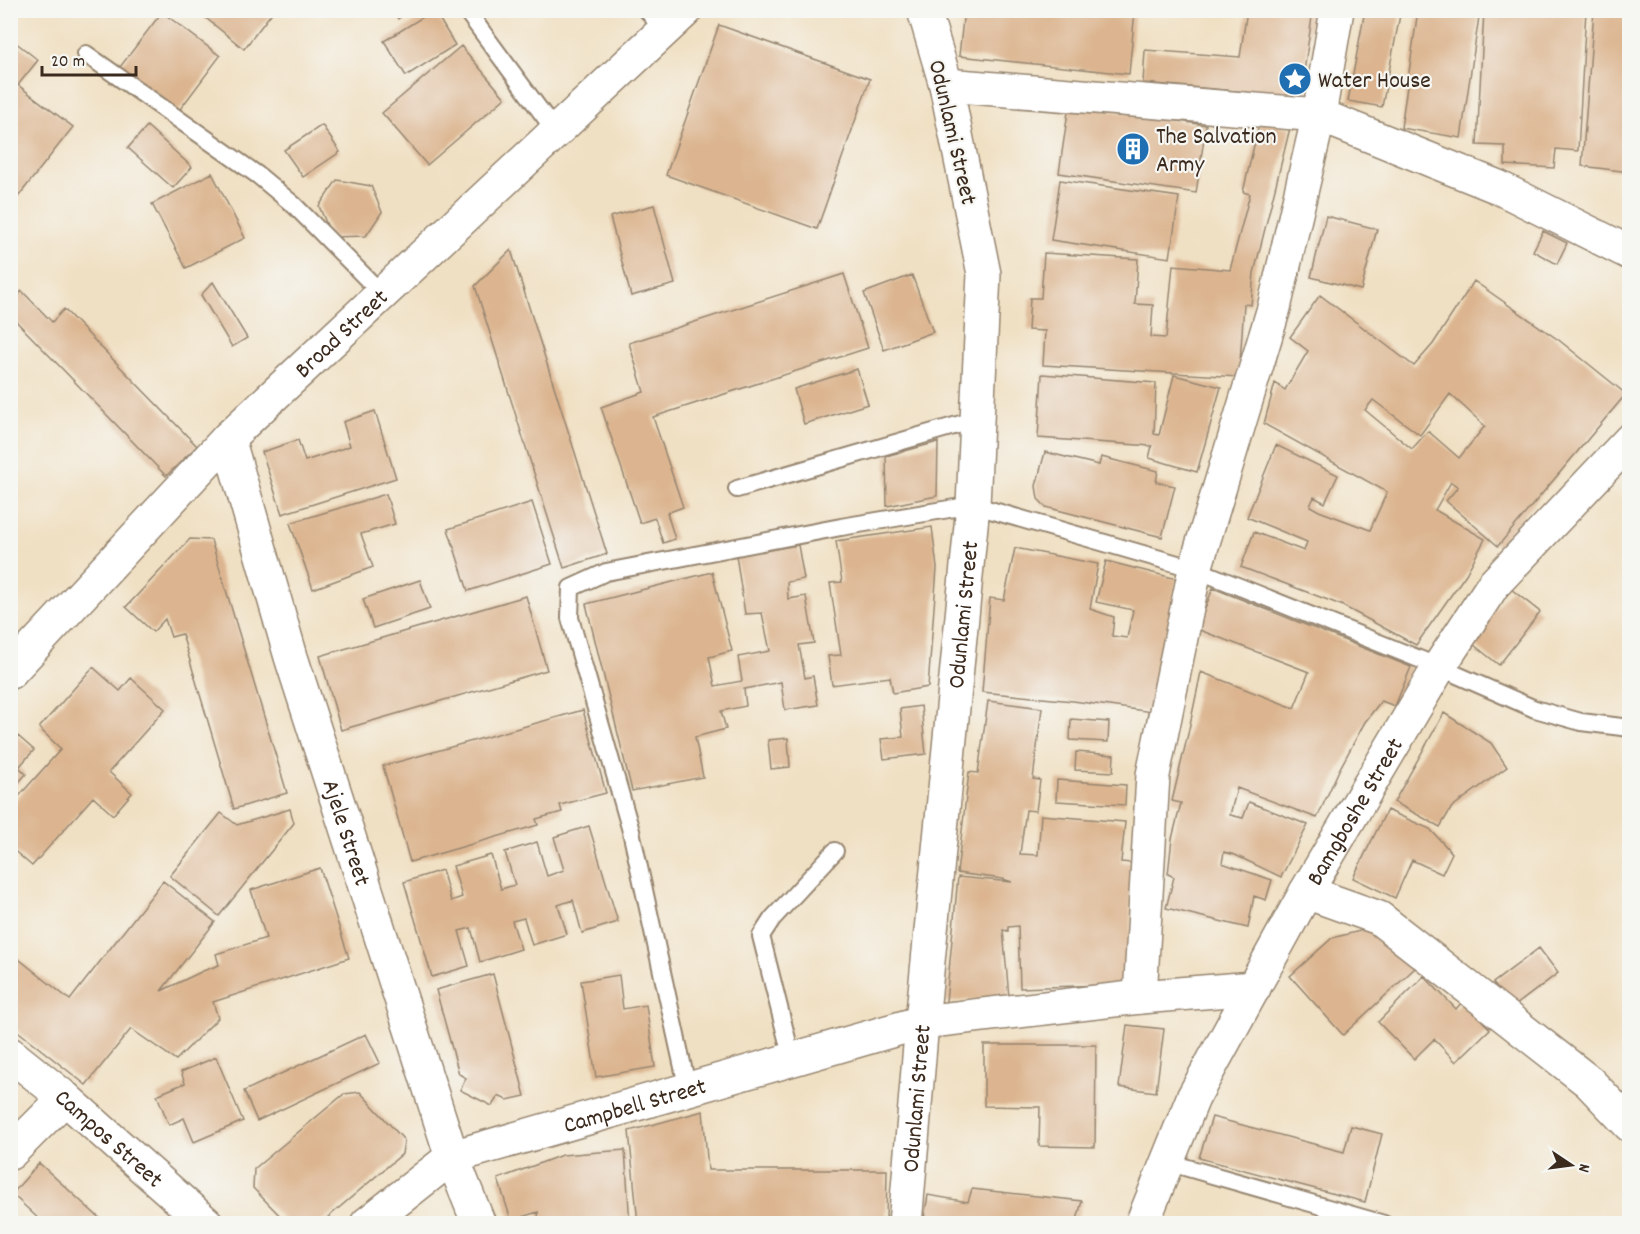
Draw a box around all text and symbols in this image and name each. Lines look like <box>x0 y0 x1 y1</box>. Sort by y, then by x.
scale bar <box>42 39 136 77</box>
text: 20 m <box>51 50 85 75</box>
street label: Odunlami Street <box>918 57 984 209</box>
place icon: Water House <box>1277 61 1313 97</box>
place label: Water House <box>1318 65 1431 99</box>
place label: The Salvation Army <box>1156 121 1276 183</box>
building icon: The Salvation Army <box>1115 131 1151 167</box>
street label: Broad Street <box>288 282 397 387</box>
street label: Odunlami Street <box>941 539 989 690</box>
street label: Bamgboshe Street <box>1300 732 1413 893</box>
street label: Ajele Street <box>312 776 378 891</box>
street label: Odunlami Street <box>895 1023 942 1174</box>
street label: Campbell Street <box>560 1071 711 1144</box>
street label: Campos Street <box>46 1082 170 1198</box>
north arrow <box>1541 1135 1601 1195</box>
text: N <box>1571 1161 1595 1174</box>

